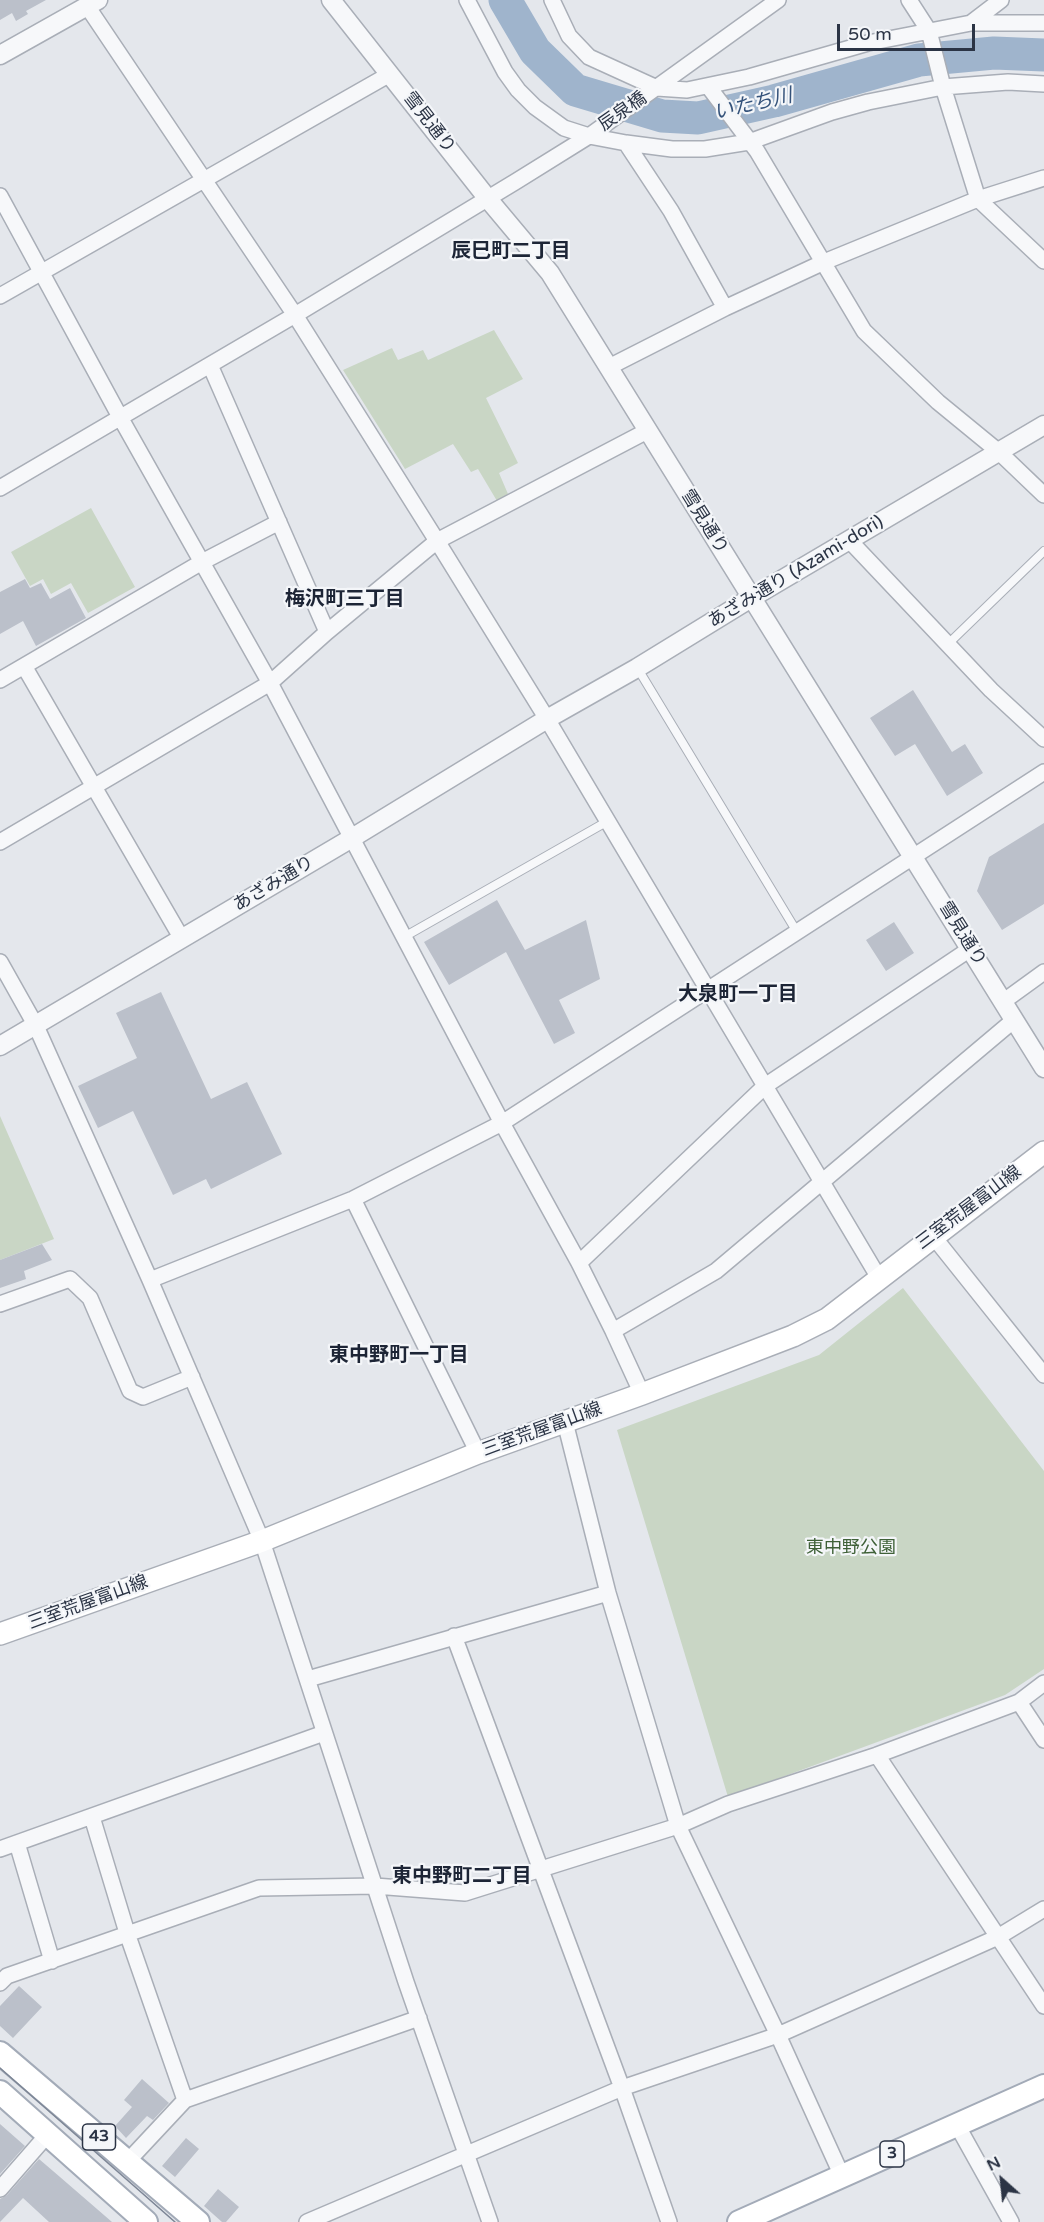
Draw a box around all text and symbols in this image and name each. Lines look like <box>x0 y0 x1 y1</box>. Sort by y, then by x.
scale bar <box>840 12 978 50</box>
text: 50 m <box>848 23 892 45</box>
water label: いたち川 <box>711 84 795 126</box>
street label: 雪見通り <box>398 88 460 158</box>
street label: 辰泉橋 <box>595 88 651 136</box>
district label: 辰巳町二丁目 <box>451 240 571 264</box>
street label: 雪見通り <box>676 486 732 558</box>
street label: あざみ通り (Azami-dori) <box>705 511 887 633</box>
district label: 梅沢町三丁目 <box>285 588 405 612</box>
street label: あざみ通り <box>230 852 318 916</box>
street label: 雪見通り <box>934 898 990 970</box>
district label: 大泉町一丁目 <box>678 983 798 1007</box>
street label: 三室荒屋富山線 <box>912 1161 1026 1255</box>
district label: 東中野町一丁目 <box>329 1344 469 1368</box>
street label: 三室荒屋富山線 <box>479 1398 605 1462</box>
park label: 東中野公園 <box>806 1537 896 1559</box>
street label: 三室荒屋富山線 <box>25 1571 151 1635</box>
district label: 東中野町二丁目 <box>392 1865 532 1889</box>
road number: 43 <box>82 2124 116 2150</box>
road number: 3 <box>880 2141 904 2167</box>
north arrow <box>972 2150 1032 2210</box>
text: N <box>984 2152 1004 2176</box>

